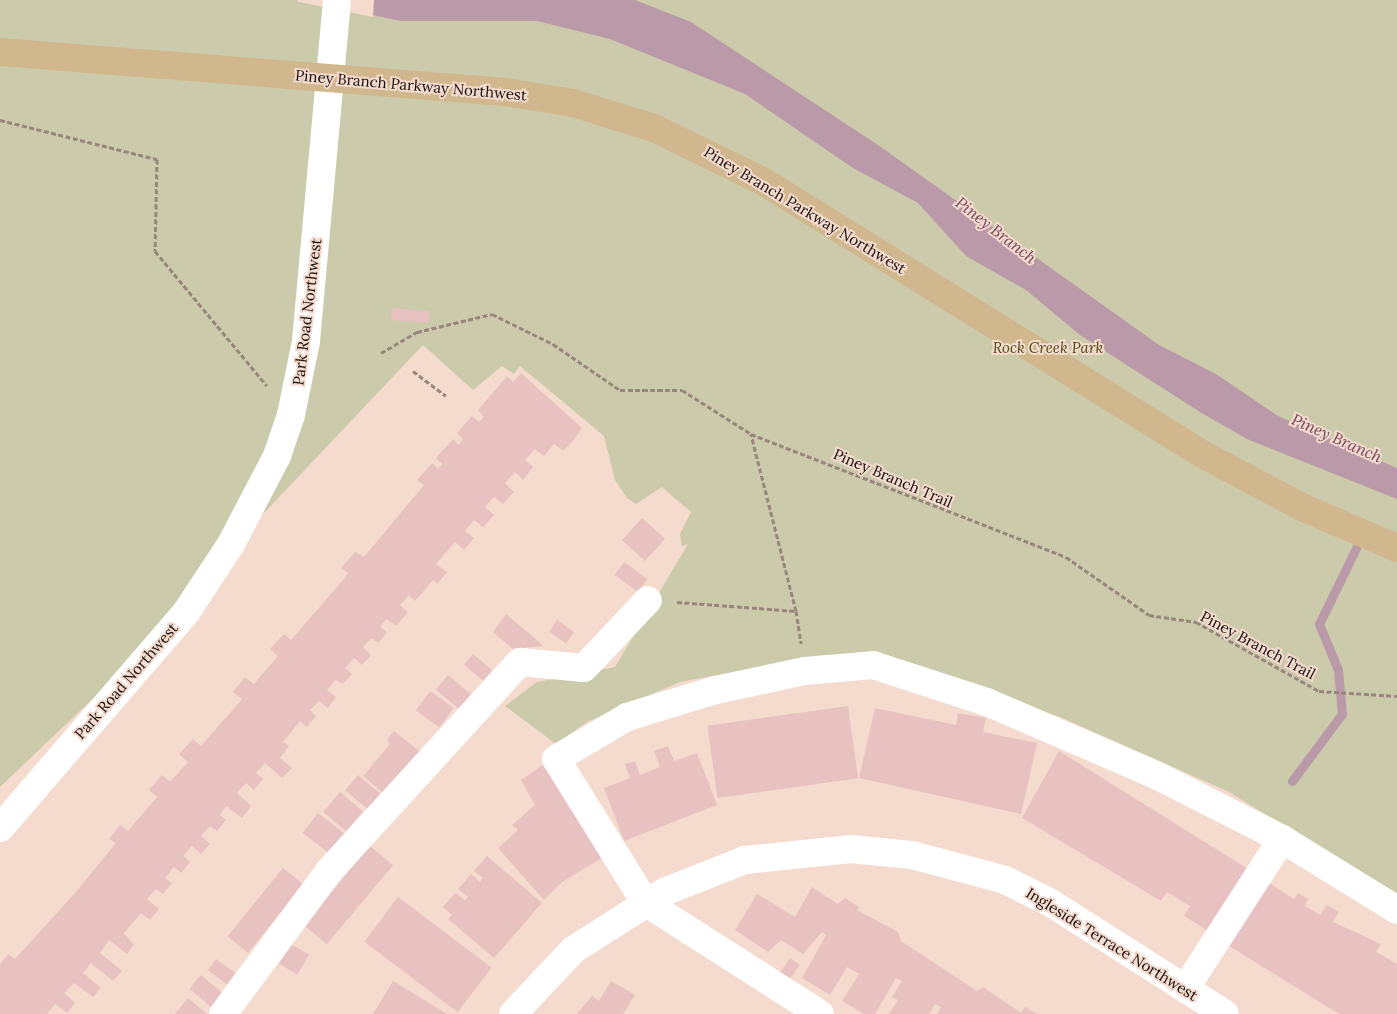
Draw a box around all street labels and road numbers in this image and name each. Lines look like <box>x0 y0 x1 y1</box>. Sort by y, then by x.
street label: Piney Branch Parkway Northwest <box>295 66 527 104</box>
street label: Piney Branch Parkway Northwest <box>701 142 909 278</box>
street label: Park Road Northwest <box>289 237 325 387</box>
street label: Piney Branch Trail <box>831 445 955 511</box>
street label: Piney Branch Trail <box>1197 607 1319 683</box>
street label: Park Road Northwest <box>71 619 181 743</box>
street label: Ingleside Terrace Northwest <box>1023 884 1201 1004</box>

